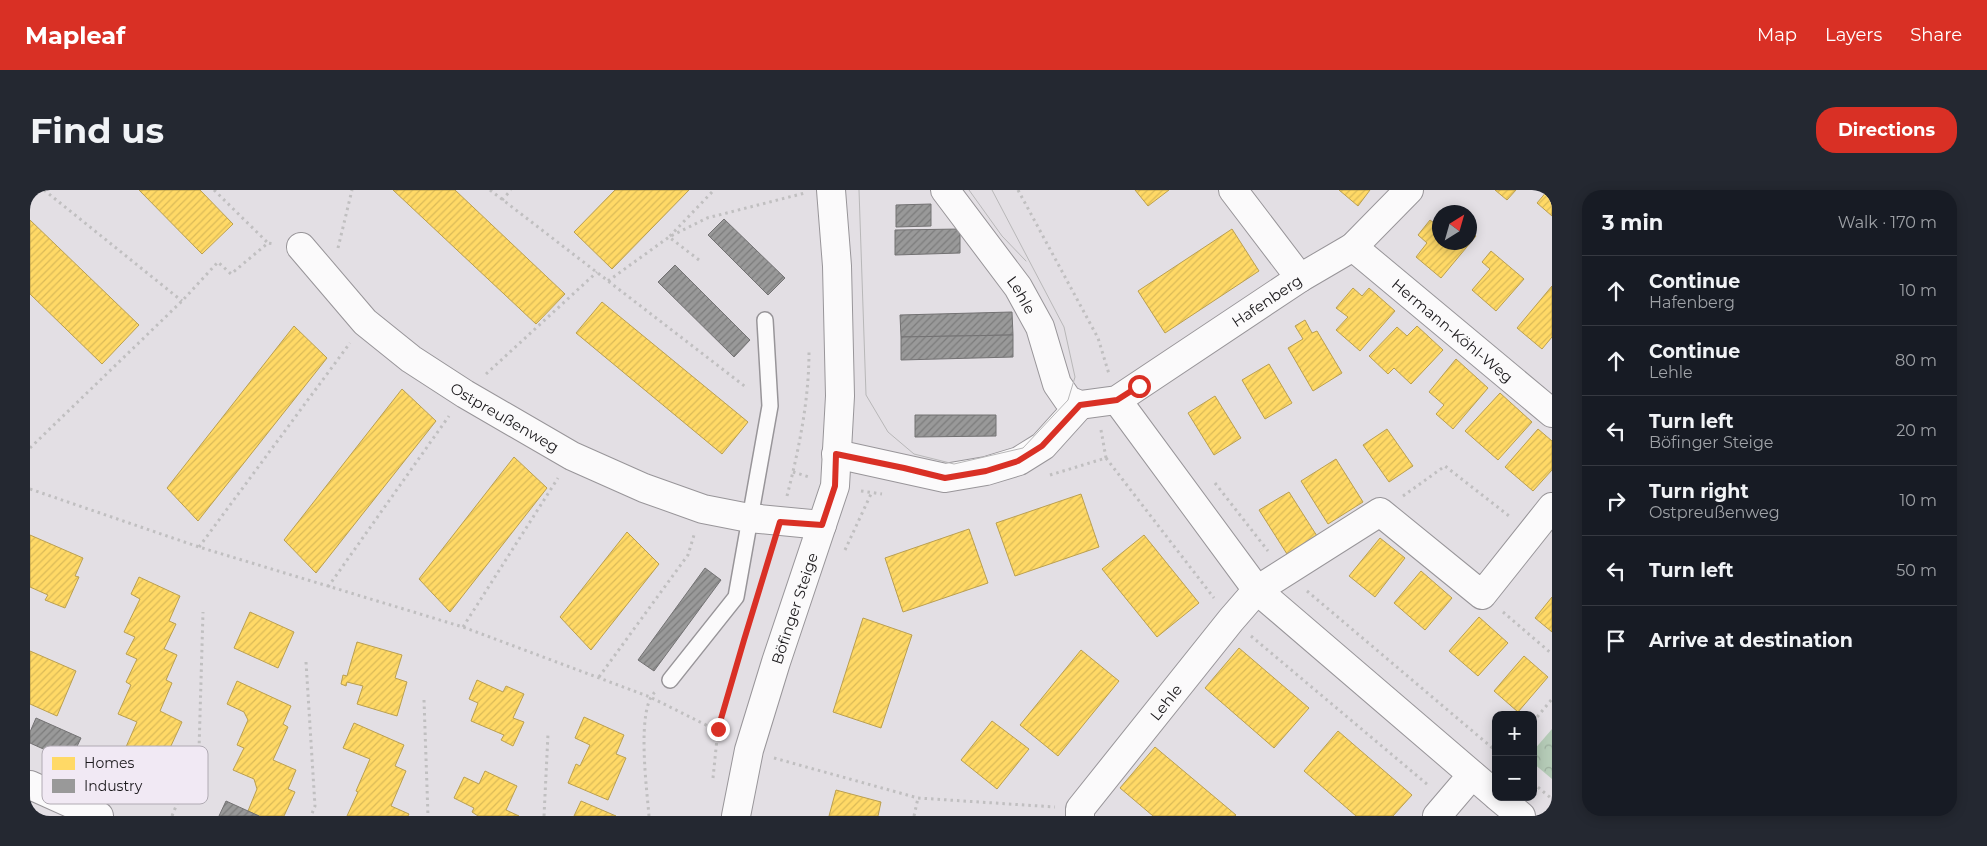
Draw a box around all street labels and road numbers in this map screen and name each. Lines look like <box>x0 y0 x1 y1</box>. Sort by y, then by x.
street label: Hafenberg <box>1228 270 1305 331</box>
street label: Lehle <box>1003 272 1040 317</box>
street label: Hermann-Köhl-Weg <box>1388 274 1517 386</box>
street label: Ostpreußenweg <box>447 378 563 456</box>
street label: Böfinger Steige <box>766 550 822 667</box>
street label: Lehle <box>1145 680 1186 724</box>

